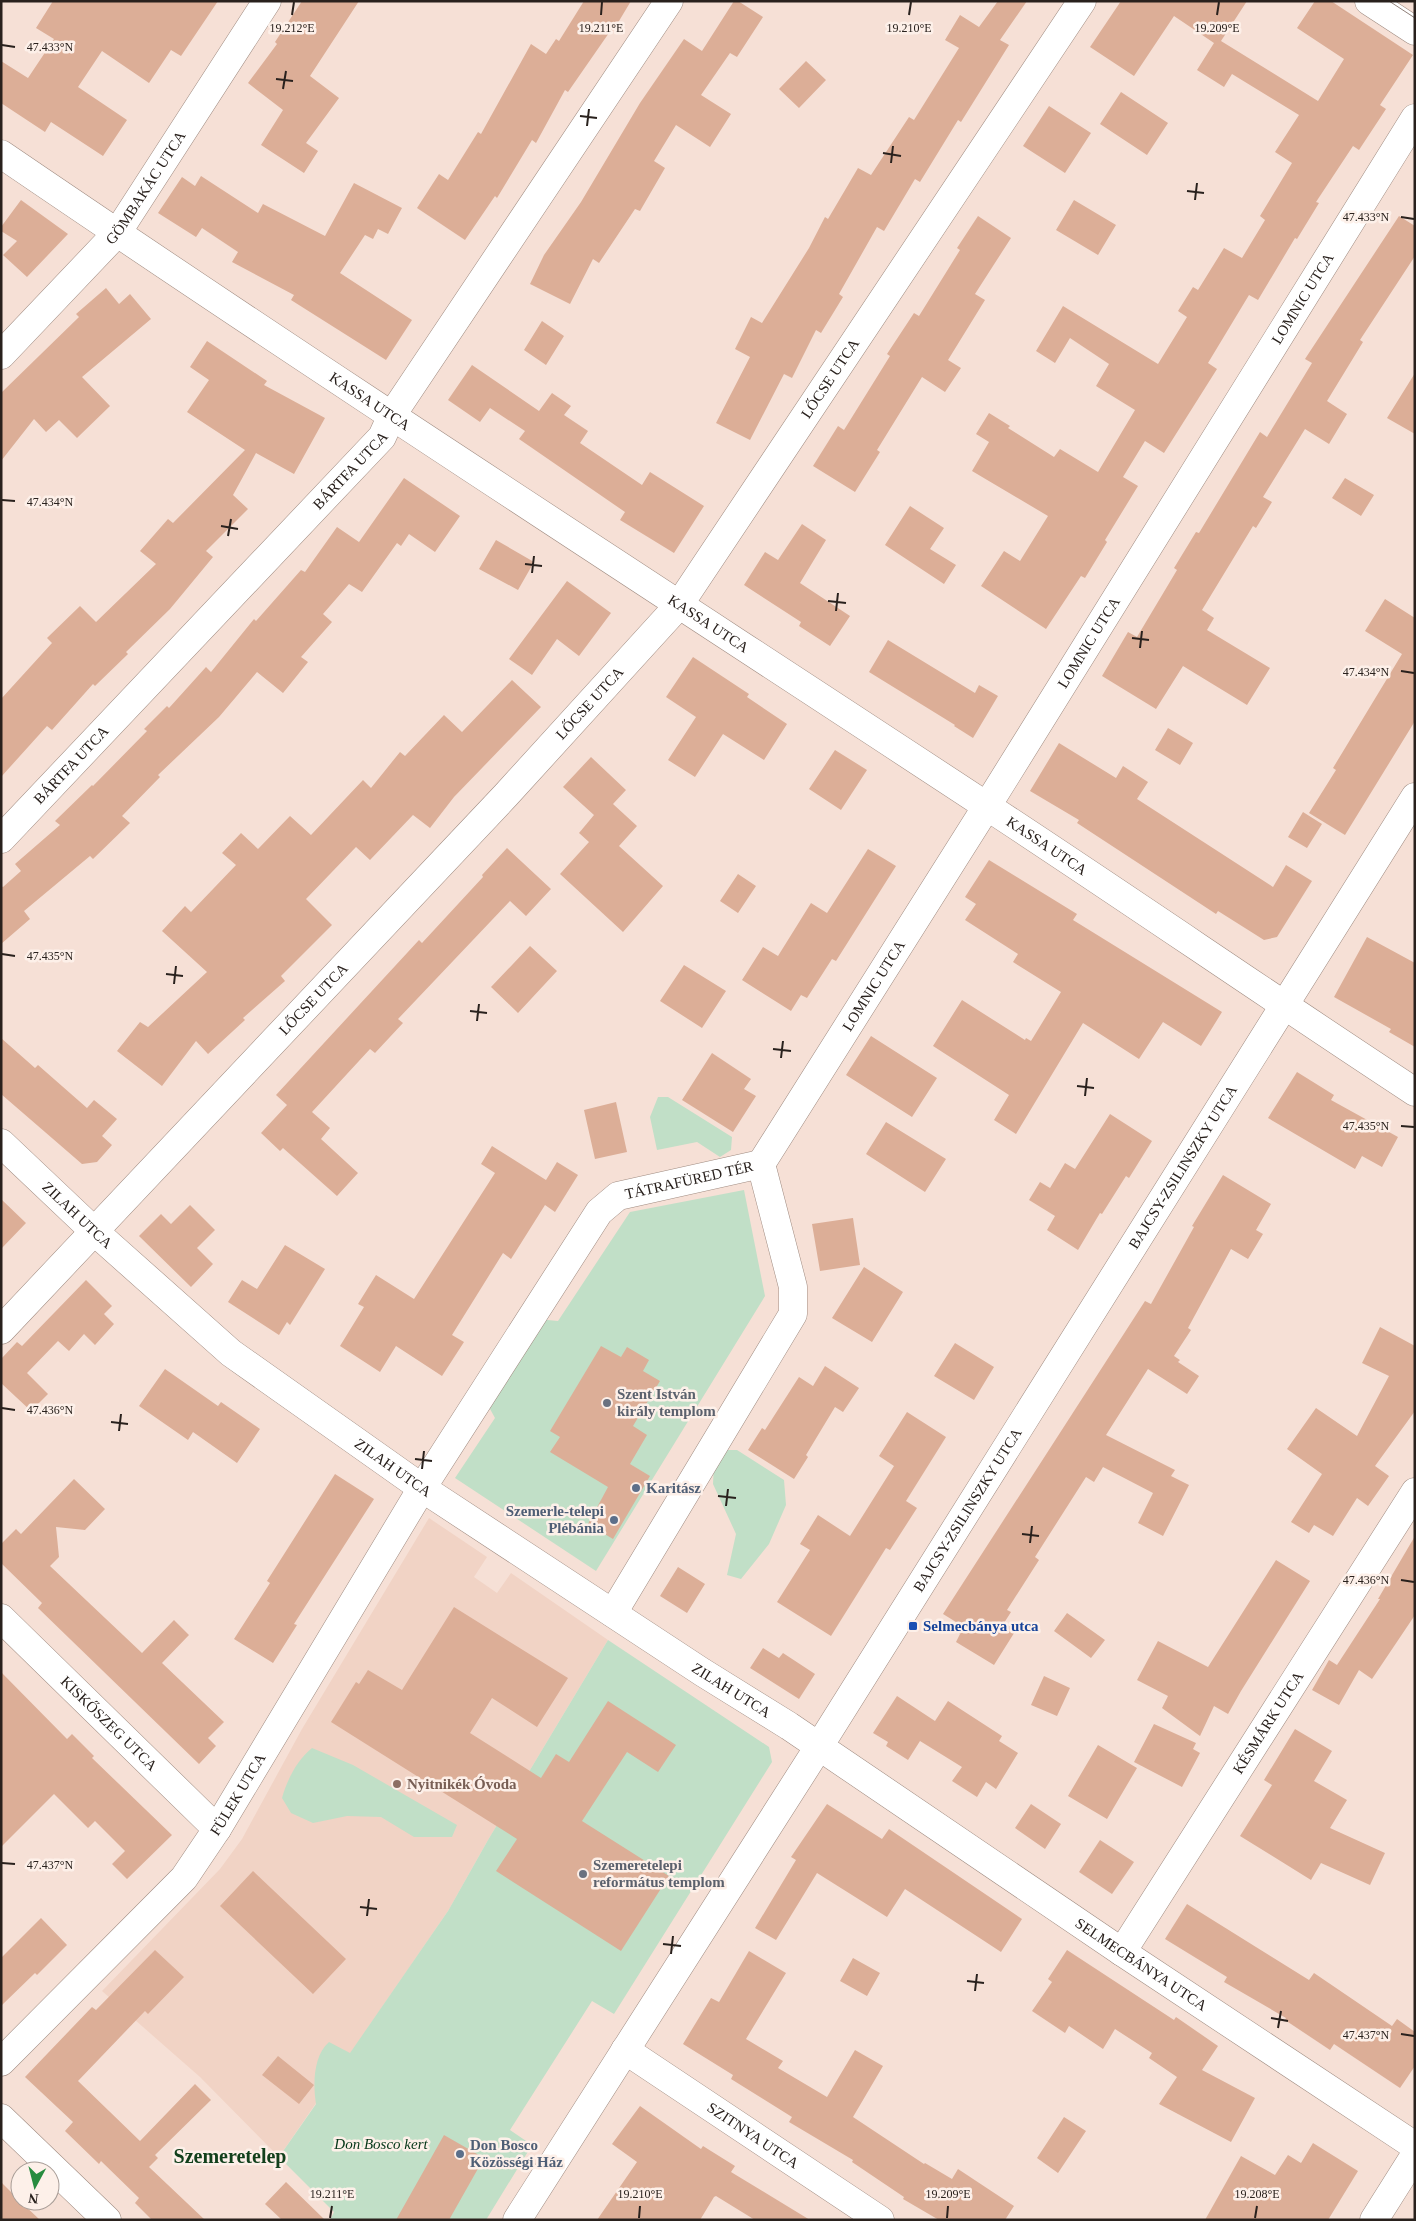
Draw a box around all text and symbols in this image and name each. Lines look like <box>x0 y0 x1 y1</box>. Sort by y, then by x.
text: 19.212°E <box>269 21 315 35</box>
text: 19.211°E <box>579 21 623 35</box>
text: 19.210°E <box>886 21 932 35</box>
text: 19.209°E <box>1194 21 1240 35</box>
text: 47.433°N <box>27 40 74 54</box>
street label: GÖMBAKÁC UTCA <box>103 128 189 248</box>
text: 47.433°N <box>1343 210 1390 224</box>
street label: LOMNIC UTCA <box>1268 250 1337 347</box>
street label: LŐCSE UTCA <box>798 336 862 421</box>
street label: KASSA UTCA <box>327 369 413 434</box>
street label: BÁRTFA UTCA <box>310 428 391 512</box>
text: 47.434°N <box>27 495 74 509</box>
street label: KASSA UTCA <box>665 592 752 656</box>
street label: LOMNIC UTCA <box>1055 594 1123 691</box>
street label: LŐCSE UTCA <box>553 664 627 743</box>
text: 47.434°N <box>1343 665 1390 679</box>
street label: BÁRTFA UTCA <box>31 723 112 807</box>
street label: KASSA UTCA <box>1004 813 1090 878</box>
street label: LOMNIC UTCA <box>839 937 908 1034</box>
text: 47.435°N <box>27 949 74 963</box>
street label: LŐCSE UTCA <box>276 960 351 1038</box>
street label: BAJCSY-ZSILINSZKY UTCA <box>1126 1082 1240 1252</box>
text: 47.435°N <box>1343 1119 1390 1133</box>
street label: TÁTRAFÜRED TÉR <box>623 1158 755 1202</box>
street label: ZILAH UTCA <box>39 1179 116 1252</box>
place label: Szent István király templom <box>617 1386 716 1419</box>
marker: Szent István király templom <box>601 1397 613 1409</box>
text: 47.436°N <box>27 1403 74 1417</box>
street label: BAJCSY-ZSILINSZKY UTCA <box>910 1425 1025 1595</box>
street label: ZILAH UTCA <box>352 1435 434 1500</box>
place label: Karitász <box>646 1480 701 1496</box>
marker: Karitász <box>630 1482 642 1494</box>
place label: Szemerle-telepi Plébánia <box>506 1503 604 1536</box>
marker: Szemerle-telepi Plébánia <box>608 1514 620 1526</box>
text: 47.436°N <box>1343 1573 1390 1587</box>
place label: Selmecbánya utca <box>923 1618 1039 1634</box>
marker: Selmecbánya utca <box>907 1620 919 1632</box>
street label: ZILAH UTCA <box>689 1660 774 1721</box>
street label: KÉSMÁRK UTCA <box>1230 1668 1307 1777</box>
street label: KISKŐSZEG UTCA <box>58 1673 161 1774</box>
street label: FÜLEK UTCA <box>207 1750 269 1839</box>
place label: Nyitnikék Óvoda <box>407 1776 517 1792</box>
marker: Nyitnikék Óvoda <box>391 1778 403 1790</box>
place label: Szemeretelepi református templom <box>593 1857 725 1890</box>
text: 47.437°N <box>27 1858 74 1872</box>
marker: Szemeretelepi református templom <box>577 1868 589 1880</box>
street label: SELMECBÁNYA UTCA <box>1072 1915 1210 2014</box>
text: 47.437°N <box>1343 2028 1390 2042</box>
street label: SZITNYA UTCA <box>704 2099 802 2172</box>
park label: Don Bosco kert <box>333 2136 428 2152</box>
place label: Don Bosco Közösségi Ház <box>470 2137 563 2170</box>
district label: Szemeretelep <box>174 2145 286 2168</box>
marker: Don Bosco Közösségi Ház <box>454 2148 466 2160</box>
north arrow <box>10 2161 60 2211</box>
text: 19.211°E <box>310 2187 354 2201</box>
text: 19.210°E <box>617 2187 663 2201</box>
text: 19.209°E <box>925 2187 971 2201</box>
text: 19.208°E <box>1234 2187 1280 2201</box>
text: N <box>28 2190 39 2206</box>

